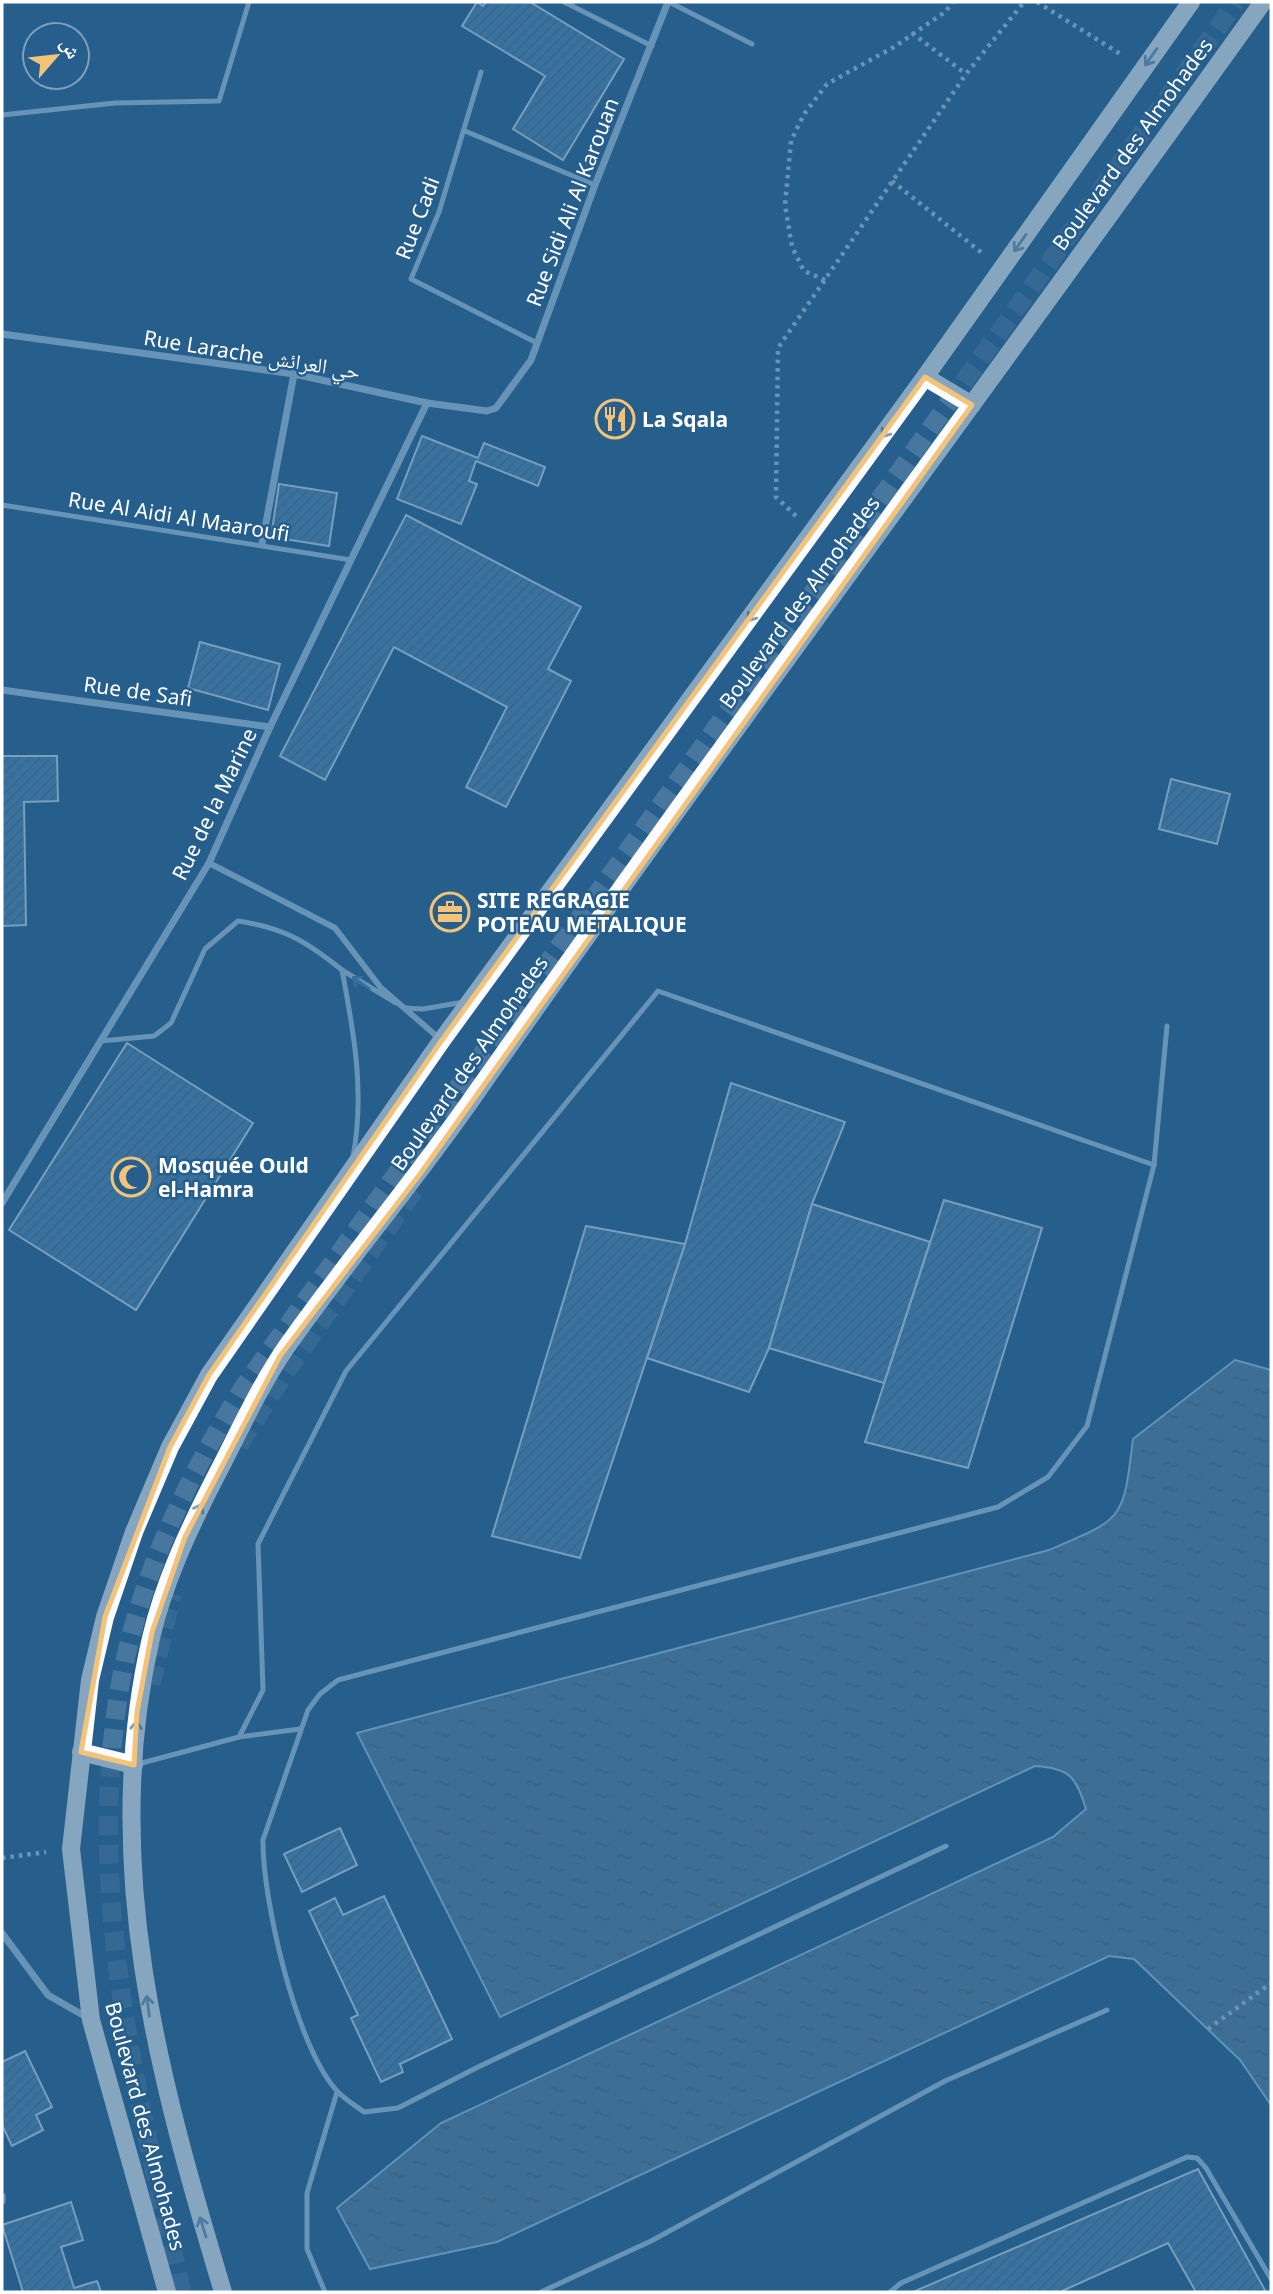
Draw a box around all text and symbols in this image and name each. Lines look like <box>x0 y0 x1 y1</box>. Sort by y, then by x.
north arrow <box>21 21 91 91</box>
street label: Boulevard des Almohades <box>1045 32 1219 256</box>
text: ش <box>55 33 87 63</box>
one-way arrow <box>1144 47 1158 66</box>
street label: Rue Sidi Ali Al Karouan <box>519 94 625 310</box>
street label: Rue Cadi <box>388 172 446 264</box>
one-way arrow <box>1013 233 1027 252</box>
street label: Rue Larache حي العرائش <box>141 323 362 388</box>
restaurant icon: La Sqala <box>594 398 636 440</box>
place label: La Sqala <box>642 405 728 433</box>
one-way arrow <box>881 419 895 438</box>
street label: Rue Al Aidi Al Maaroufi <box>66 485 292 547</box>
street label: Boulevard des Almohades <box>712 490 886 714</box>
one-way arrow <box>747 603 762 622</box>
street label: Rue de Safi <box>82 670 194 712</box>
street label: Rue de la Marine <box>165 723 263 885</box>
place label: SITE REGRAGIE POTEAU METALIQUE <box>477 886 687 938</box>
office icon: SITE REGRAGIE POTEAU METALIQUE <box>429 891 471 933</box>
street label: Boulevard des Almohades <box>384 950 554 1176</box>
one-way arrow <box>352 976 371 990</box>
place label: Mosquée Ould el-Hamra <box>158 1151 309 1203</box>
mosque icon: Mosquée Ould el-Hamra <box>110 1156 152 1198</box>
one-way arrow <box>191 1503 204 1524</box>
one-way arrow <box>129 1720 142 1743</box>
one-way arrow <box>142 1995 155 2018</box>
street label: Boulevard des Almohades <box>99 1999 193 2253</box>
one-way arrow <box>196 2216 209 2238</box>

